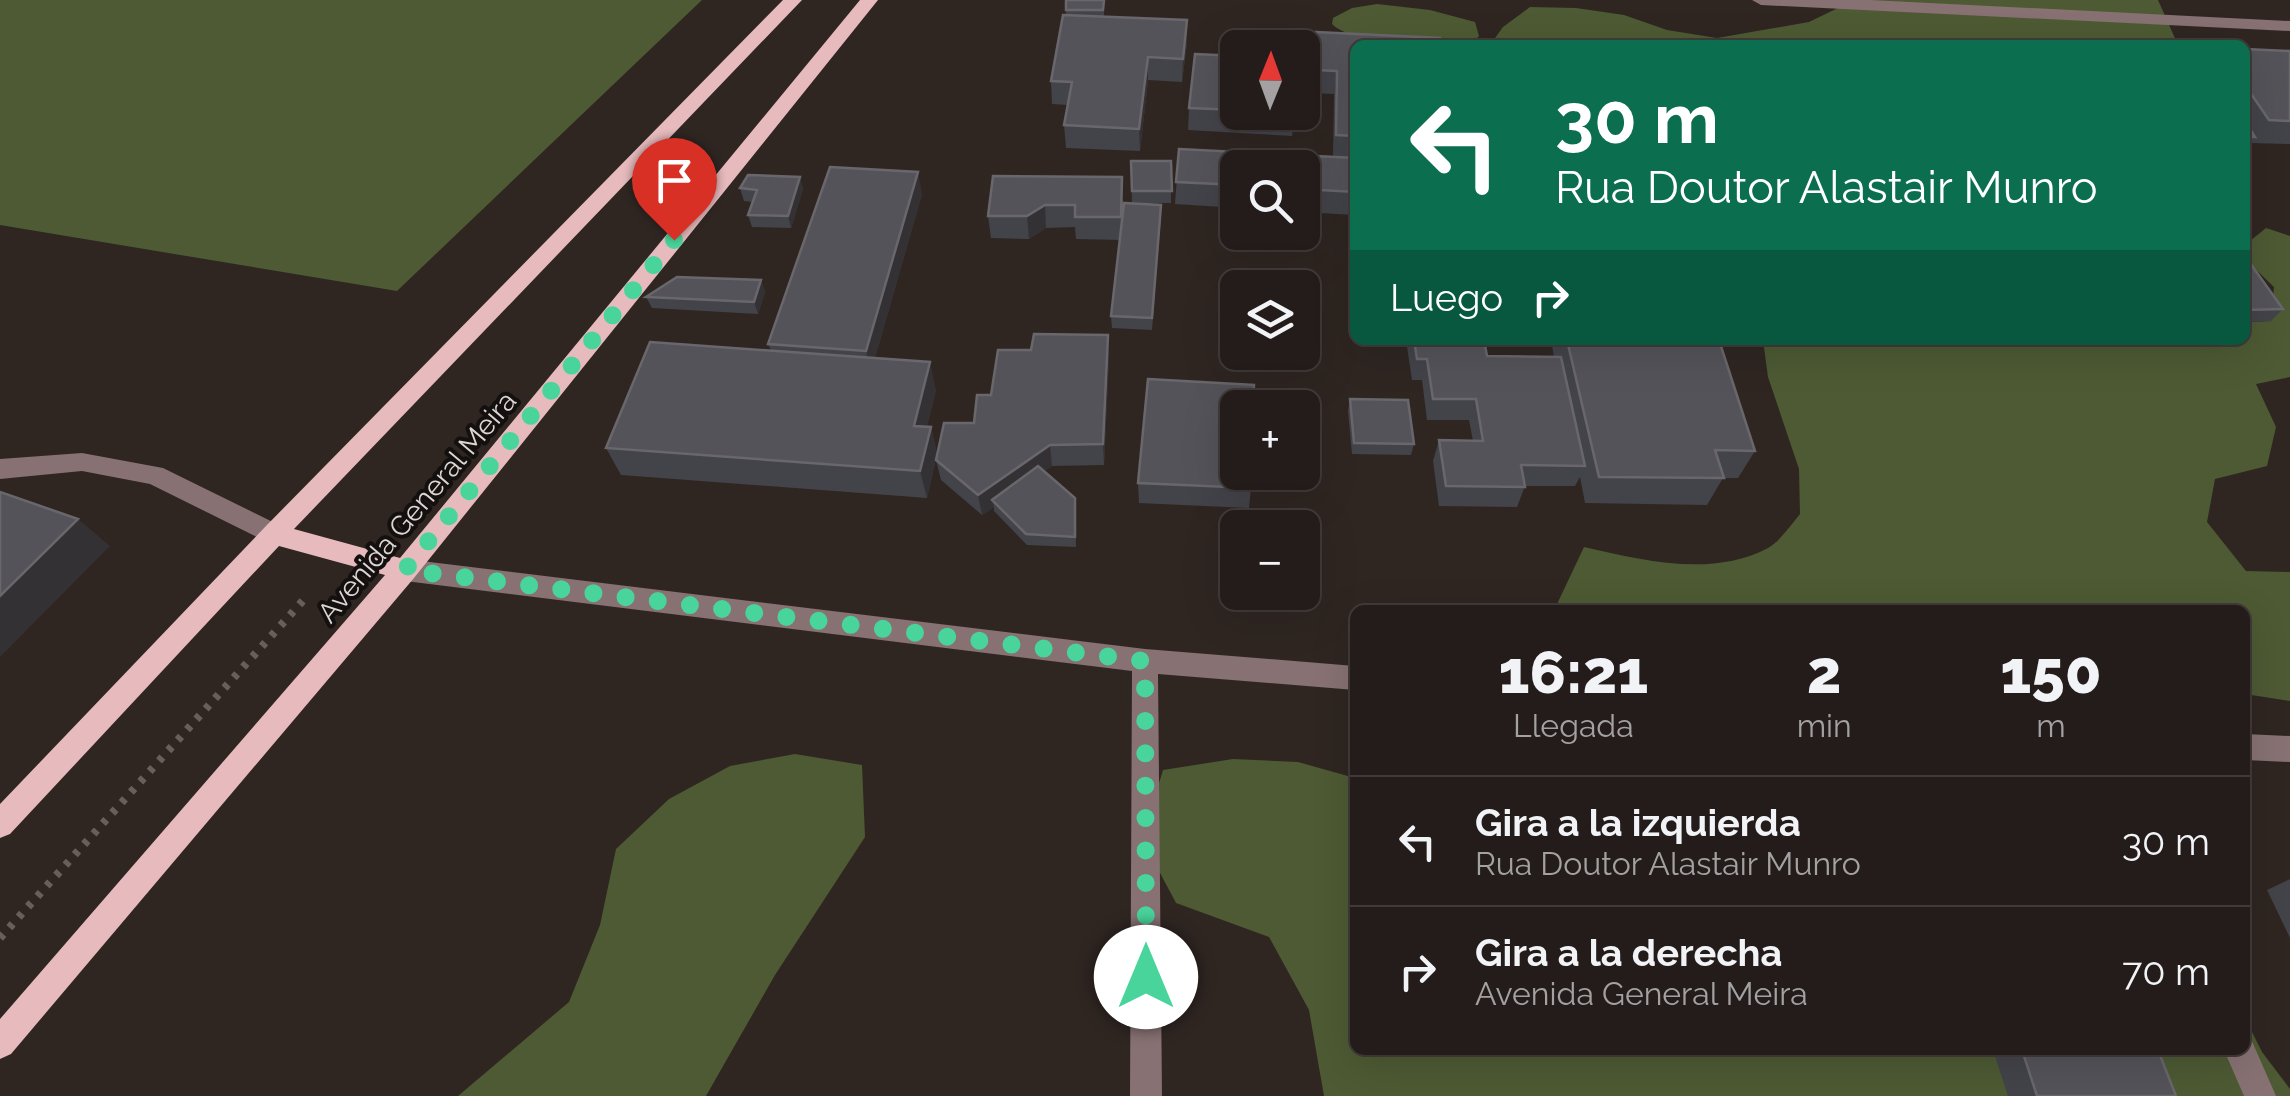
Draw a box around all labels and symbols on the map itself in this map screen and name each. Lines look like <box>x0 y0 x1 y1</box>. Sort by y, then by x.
north arrow <box>1220 30 1320 130</box>
pin <box>632 138 717 241</box>
street label: Avenida General Meira <box>311 385 523 629</box>
position arrow <box>1094 925 1198 1029</box>

